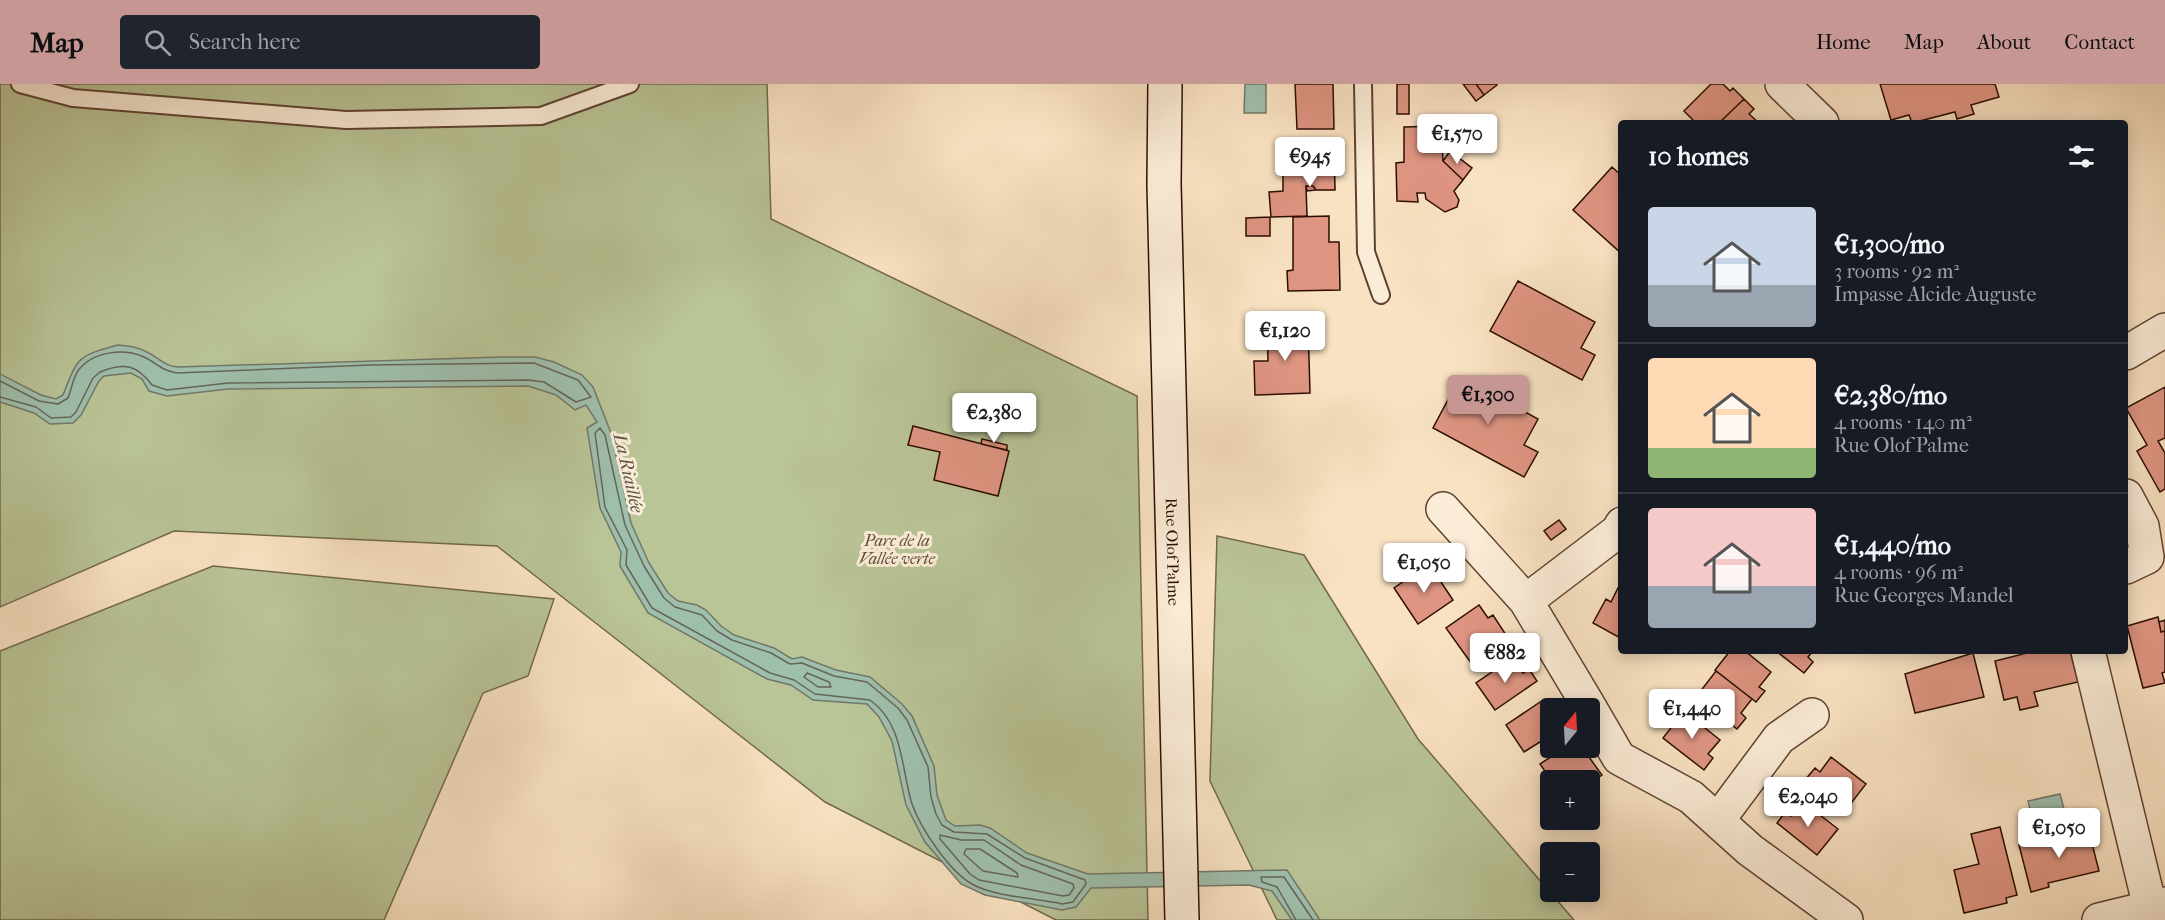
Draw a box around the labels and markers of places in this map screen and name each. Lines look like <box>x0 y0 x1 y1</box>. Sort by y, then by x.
pin: €1,570 <box>1408 114 1506 165</box>
pin: €945 <box>1274 137 1346 188</box>
pin: €1,120 <box>1236 311 1334 362</box>
pin: €1,300 <box>1439 375 1537 426</box>
pin: €2,380 <box>945 393 1043 444</box>
pin: €1,050 <box>1375 543 1473 594</box>
pin: €882 <box>1469 633 1541 684</box>
pin: €1,440 <box>1643 689 1741 740</box>
pin: €2,040 <box>1759 777 1857 828</box>
pin: €1,050 <box>2010 808 2108 859</box>

